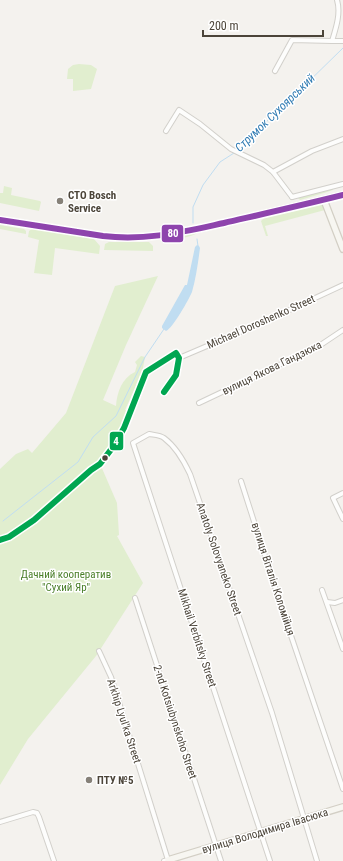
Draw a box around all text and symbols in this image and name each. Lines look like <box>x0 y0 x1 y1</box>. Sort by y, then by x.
scale bar <box>203 12 323 38</box>
text: 200 m <box>209 19 239 33</box>
water label: Струмок Сухоярський <box>232 71 318 155</box>
place label: СТО Bosch Service <box>68 189 116 215</box>
marker: СТО Bosch Service <box>55 196 65 206</box>
line badge: 80 <box>161 224 184 243</box>
text: 80 <box>167 227 179 240</box>
street label: Michael Doroshenko Street <box>205 292 317 352</box>
street label: вулиця Якова Гандзюка <box>220 338 324 398</box>
line badge: 4 <box>109 431 124 451</box>
text: 4 <box>113 435 119 448</box>
unlabelled marker <box>100 453 110 463</box>
street label: Anatoly Solovyaneko Street <box>194 501 244 617</box>
street label: вулиця Віталія Коломійця <box>249 521 297 637</box>
park label: Дачний кооператив "Сухий Яр" <box>21 568 111 594</box>
street label: Mikhail Verbitsky Street <box>175 587 219 689</box>
street label: 2-nd Kotsiubynskoho Street <box>150 663 200 781</box>
street label: Arkhip Lyul'ka Street <box>104 677 144 765</box>
place label: ПТУ №5 <box>97 774 134 787</box>
marker: ПТУ №5 <box>84 775 94 785</box>
street label: вулиця Володимира Івасюка <box>200 806 330 856</box>

